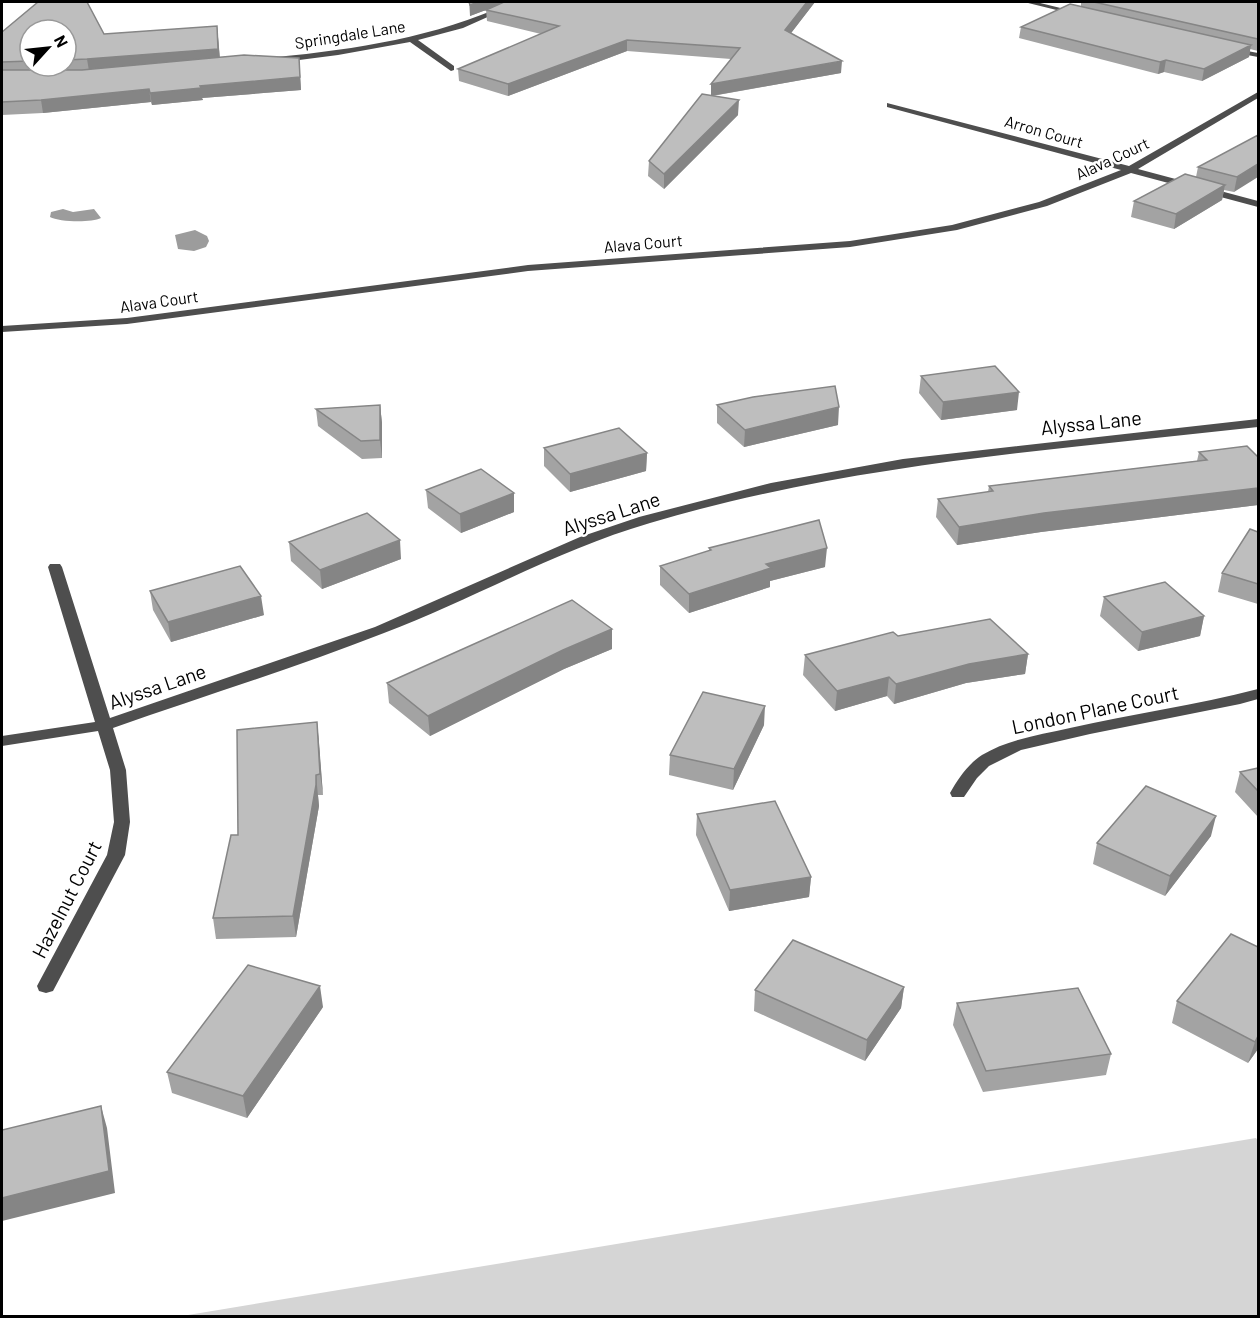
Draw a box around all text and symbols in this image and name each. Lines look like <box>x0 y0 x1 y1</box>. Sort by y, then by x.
street label: Springdale Lane <box>293 16 407 52</box>
north arrow <box>18 18 78 78</box>
text: N <box>51 32 73 50</box>
street label: Arron Court <box>1003 111 1085 151</box>
street label: Alava Court <box>1072 133 1152 183</box>
street label: Alava Court <box>603 230 683 256</box>
street label: Alava Court <box>118 286 200 316</box>
street label: Alyssa Lane <box>1039 405 1143 439</box>
street label: Alyssa Lane <box>559 486 663 540</box>
street label: Alyssa Lane <box>105 658 209 714</box>
street label: London Plane Court <box>1009 680 1181 738</box>
street label: Hazelnut Court <box>26 836 106 962</box>

